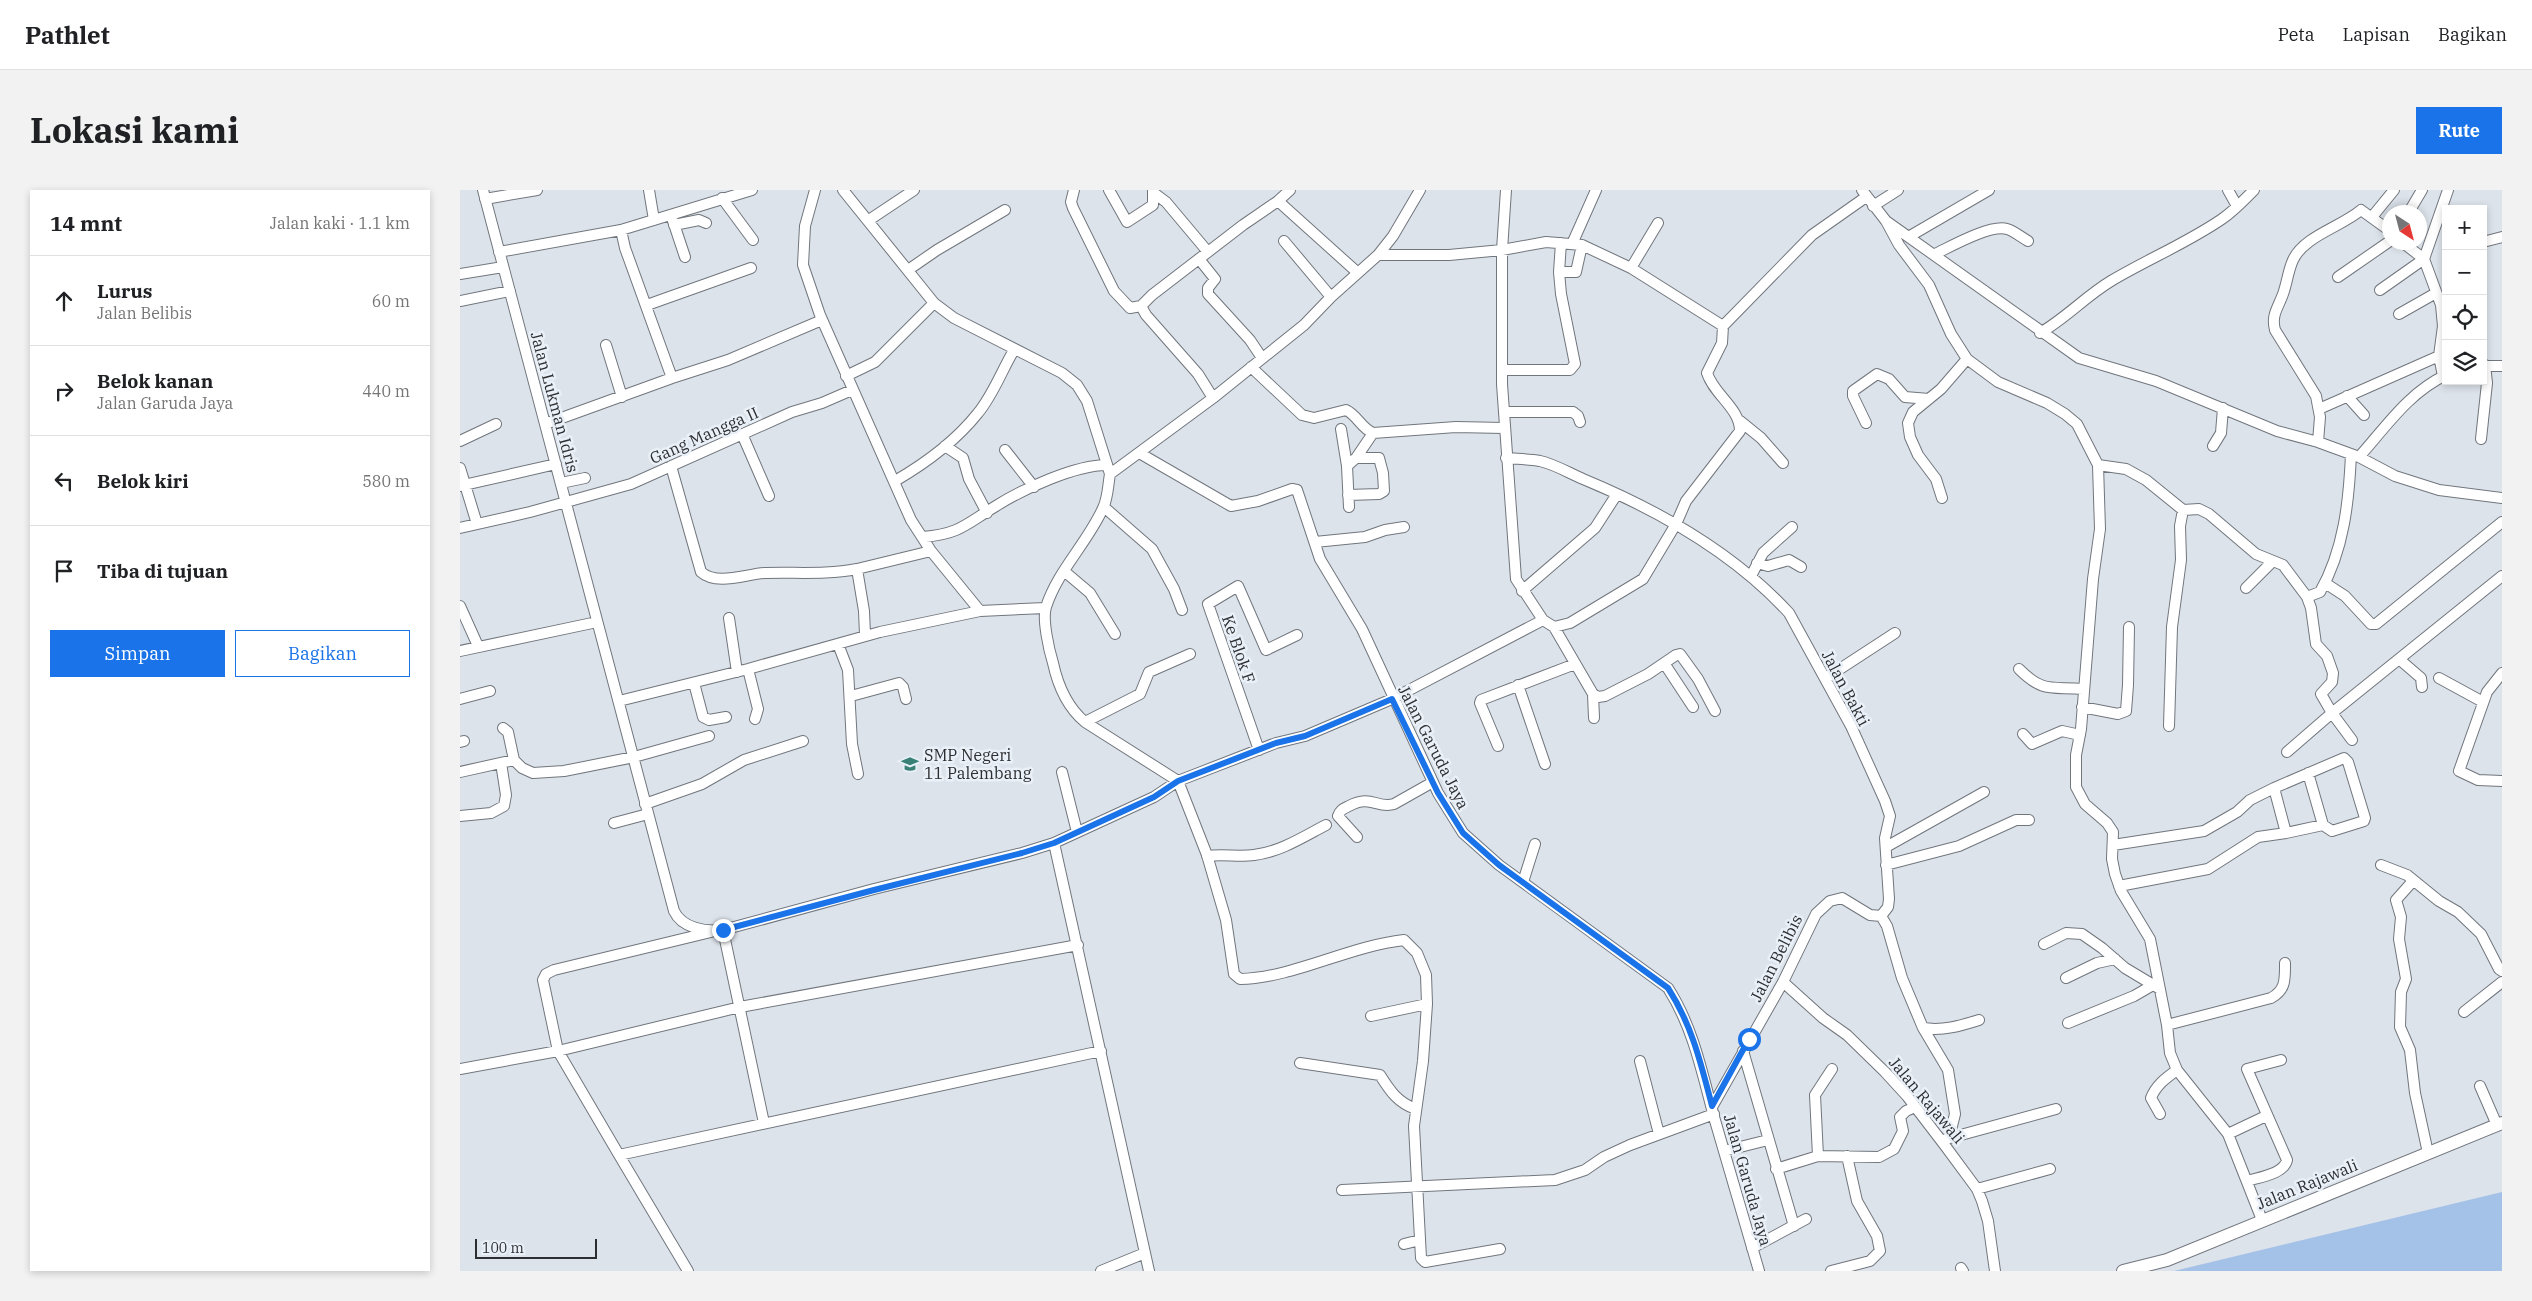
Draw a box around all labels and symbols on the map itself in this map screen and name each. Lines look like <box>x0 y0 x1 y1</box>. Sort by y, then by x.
north arrow <box>2382 205 2427 250</box>
street label: Jalan Lukman Idris <box>527 329 583 475</box>
street label: Gang Mangga II <box>647 402 761 468</box>
street label: Ke Blok F <box>1218 612 1260 686</box>
street label: Jalan Bakti <box>1818 647 1874 729</box>
street label: Jalan Garuda Jaya <box>1394 682 1474 812</box>
place label: SMP Negeri 11 Palembang <box>924 745 1032 783</box>
school or university icon: SMP Negeri 11 Palembang <box>900 754 920 774</box>
street label: Jalan Belibis <box>1746 911 1806 1005</box>
route end <box>712 919 735 942</box>
route start <box>1738 1028 1761 1051</box>
street label: Jalan Rajawali <box>1885 1052 1969 1148</box>
street label: Jalan Garuda Jaya <box>1720 1112 1776 1248</box>
street label: Jalan Rajawali <box>2254 1155 2360 1213</box>
scale bar <box>475 1236 598 1259</box>

